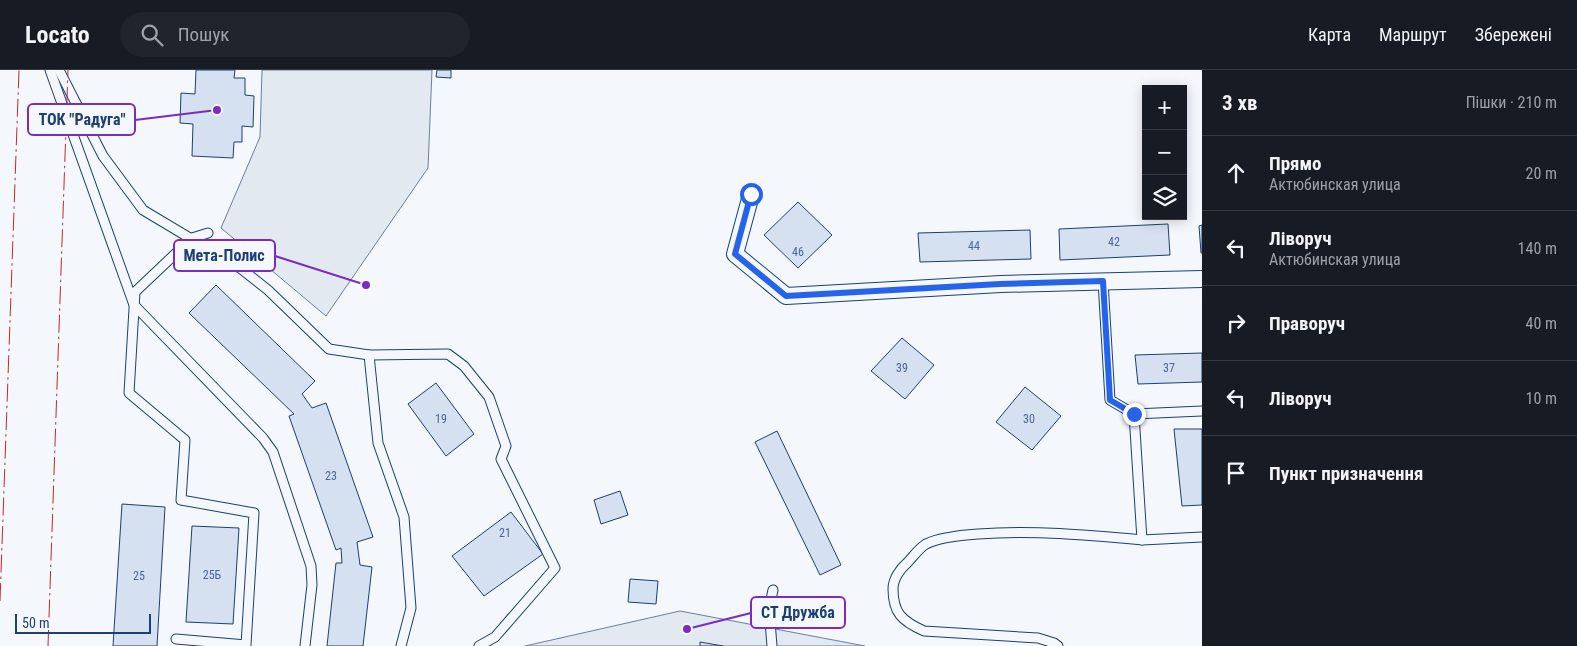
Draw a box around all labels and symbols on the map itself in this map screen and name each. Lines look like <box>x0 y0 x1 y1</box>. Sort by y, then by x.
callout: ТОК "Радуга" <box>28 104 135 135</box>
text: ТОК "Радуга" <box>38 110 126 129</box>
route start <box>740 183 763 206</box>
house number: 42 <box>1108 235 1120 249</box>
house number: 44 <box>968 239 980 253</box>
callout: Мета-Полис <box>174 240 275 271</box>
house number: 46 <box>792 245 804 259</box>
text: Мета-Полис <box>183 246 265 265</box>
house number: 39 <box>896 361 908 375</box>
house number: 37 <box>1163 361 1175 375</box>
route end <box>1123 403 1146 426</box>
house number: 19 <box>435 412 447 426</box>
house number: 30 <box>1023 412 1035 426</box>
house number: 23 <box>325 469 337 483</box>
house number: 21 <box>499 526 511 540</box>
house number: 25Б <box>203 568 222 582</box>
house number: 25 <box>133 569 145 583</box>
callout: СТ Дружба <box>751 597 845 628</box>
text: СТ Дружба <box>761 603 835 622</box>
scale bar <box>15 611 151 634</box>

